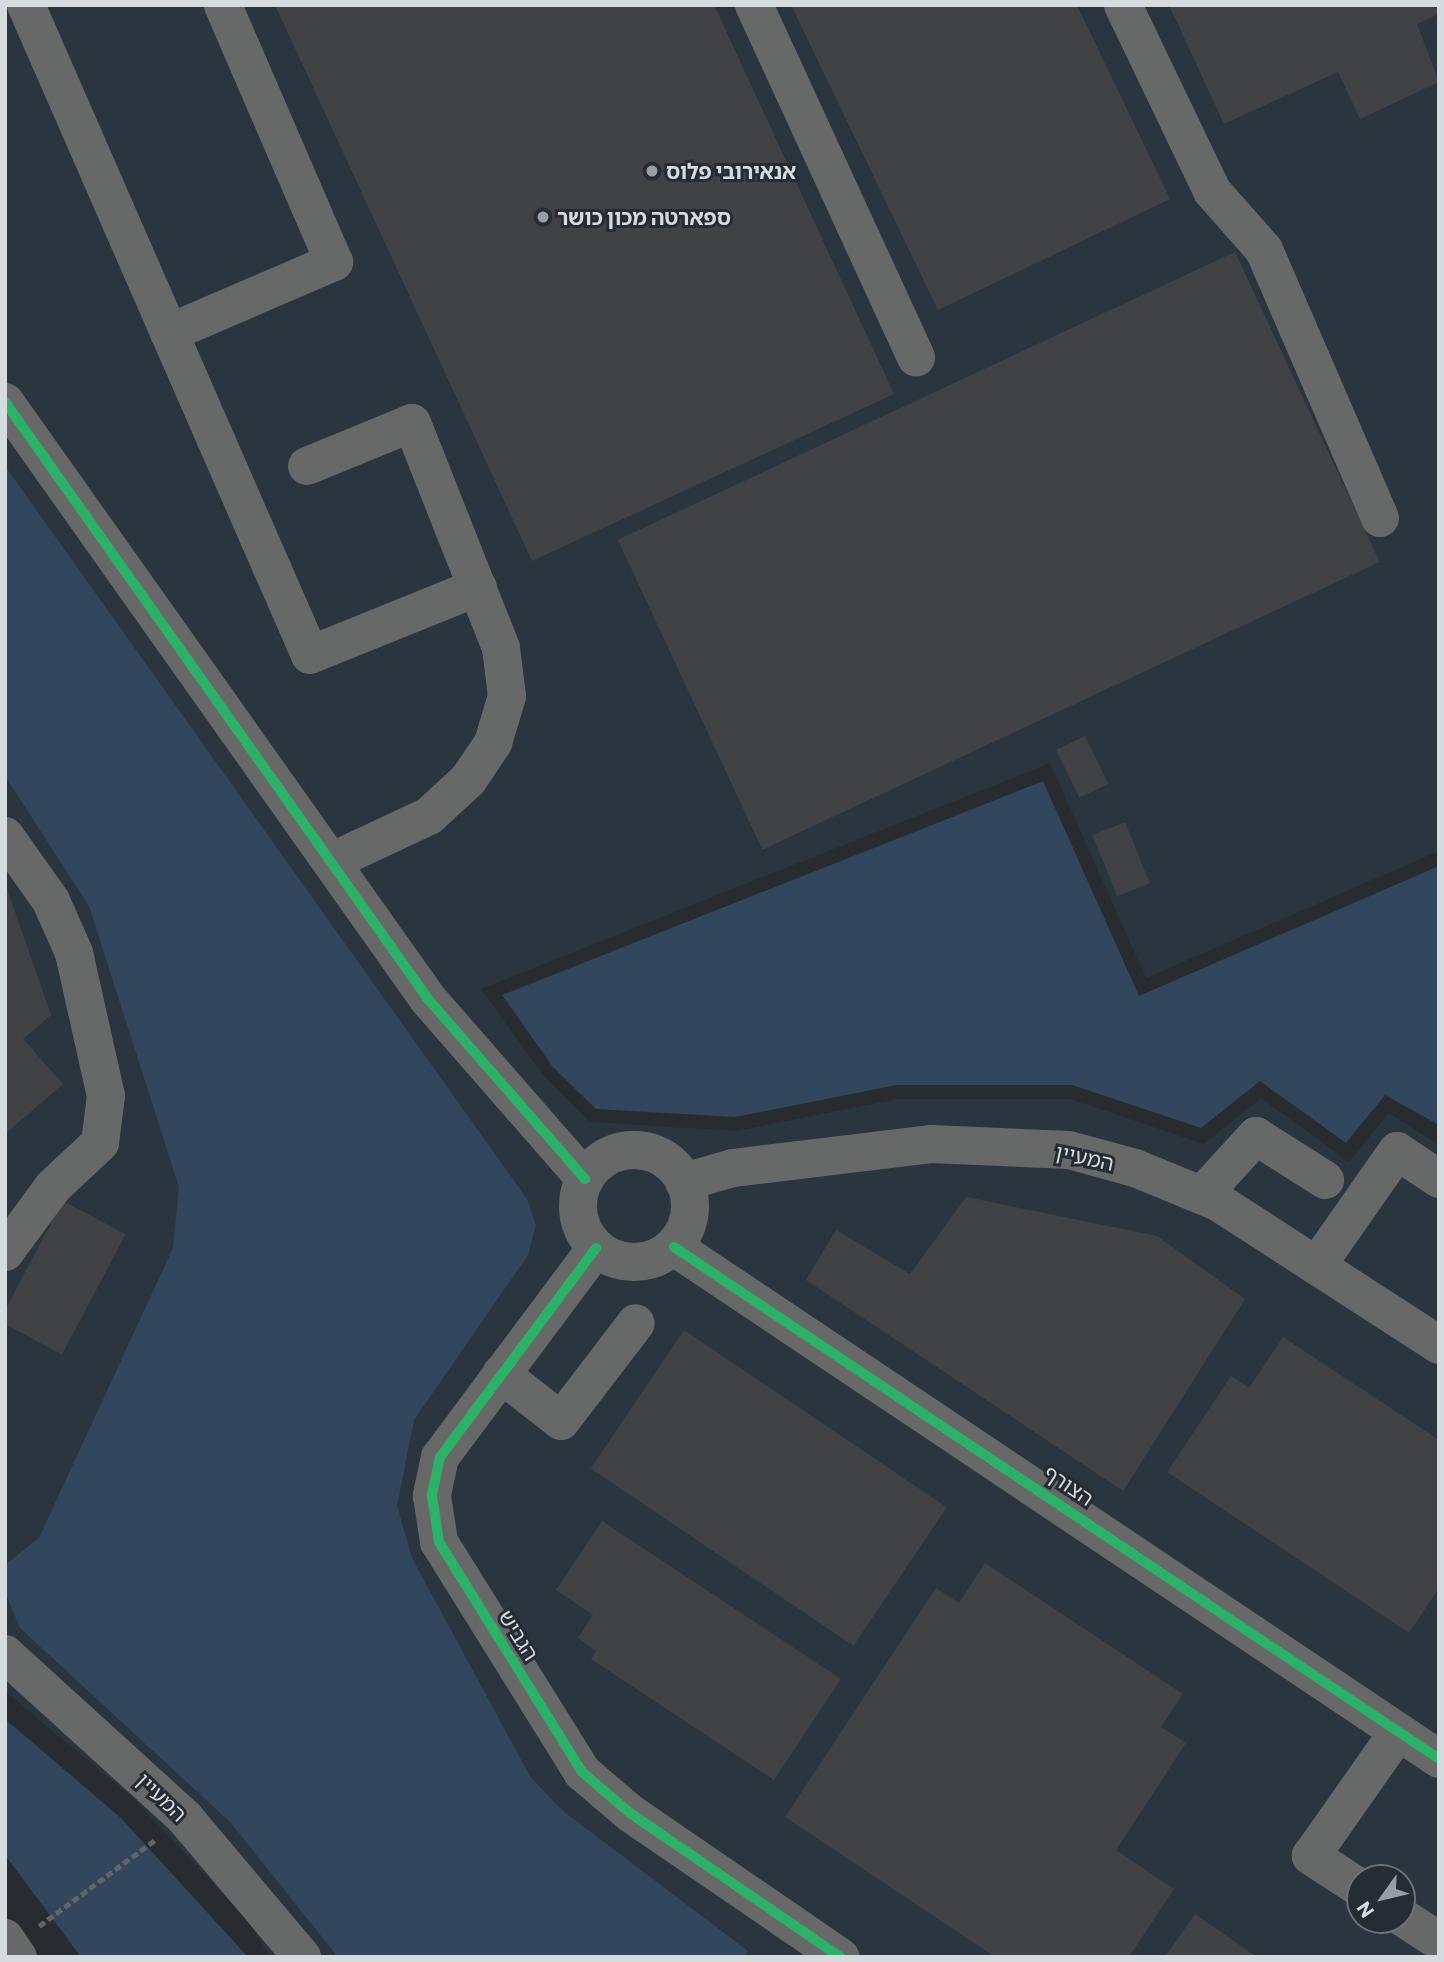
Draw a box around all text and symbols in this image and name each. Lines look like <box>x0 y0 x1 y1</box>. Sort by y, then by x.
place label: אנאירובי פלוס <box>666 158 796 184</box>
marker: אנאירובי פלוס <box>644 163 660 179</box>
place label: ספארטה מכון כושר <box>557 204 731 230</box>
marker: ספארטה מכון כושר <box>535 209 551 225</box>
street label: המעיין <box>1054 1139 1116 1175</box>
street label: הצורף <box>1039 1459 1099 1511</box>
street label: הגביש <box>494 1605 544 1665</box>
street label: המעיין <box>132 1768 192 1826</box>
north arrow <box>1346 1864 1416 1934</box>
text: N <box>1351 1898 1378 1922</box>

